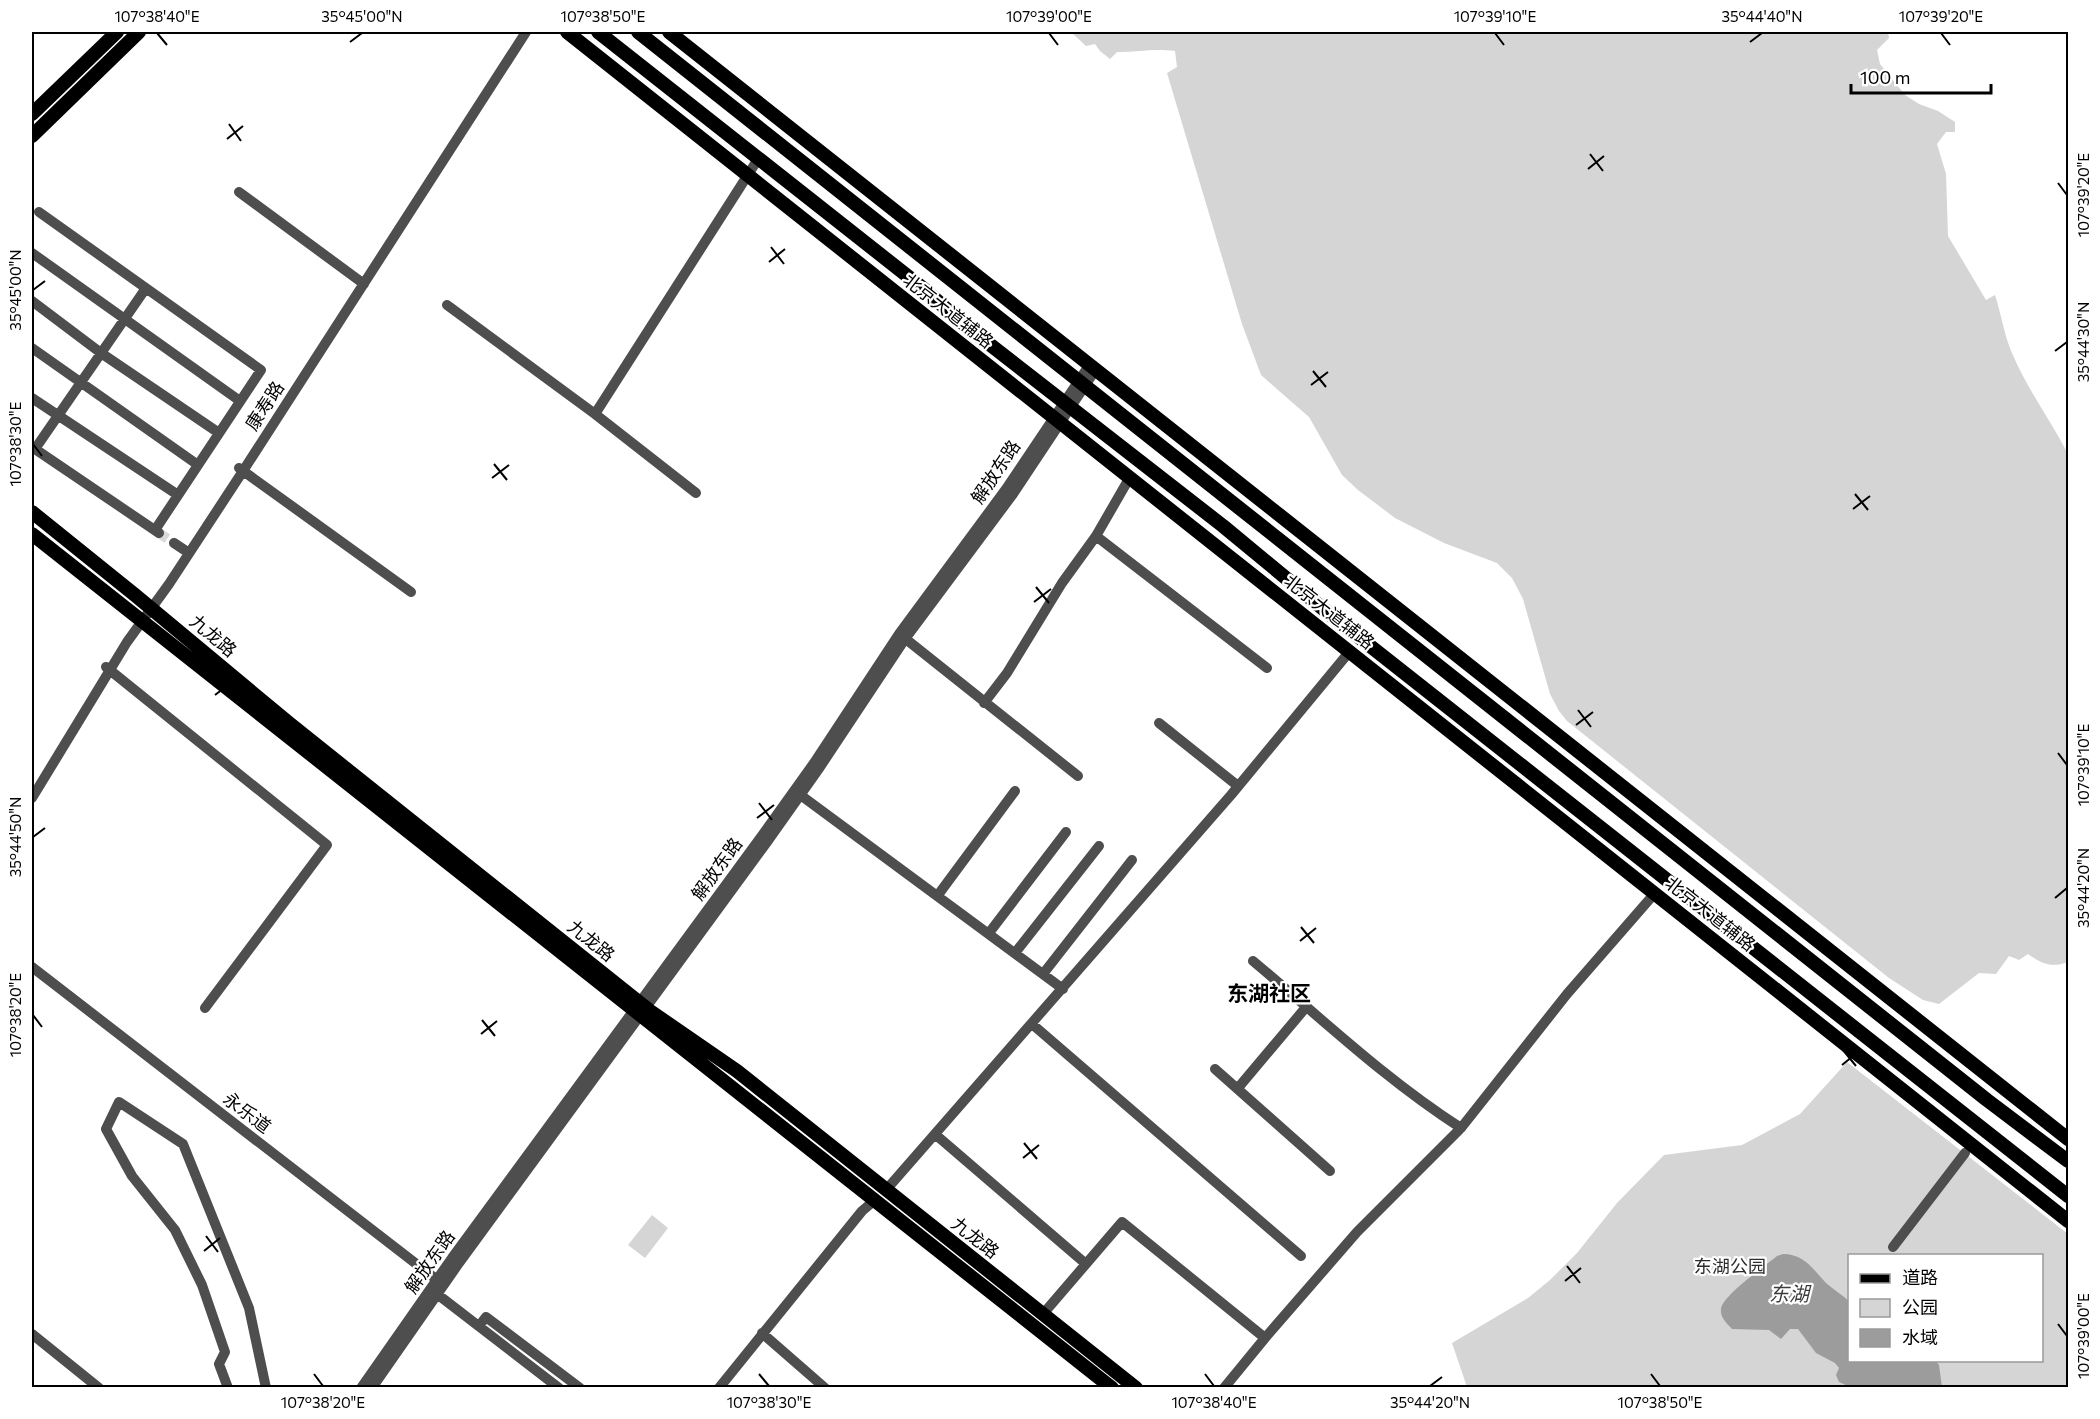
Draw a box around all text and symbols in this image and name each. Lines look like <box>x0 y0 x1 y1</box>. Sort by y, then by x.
text: 107°38'40"E <box>114 7 200 25</box>
text: 35°45'00"N <box>321 7 403 25</box>
text: 107°38'50"E <box>561 7 645 25</box>
text: 107°39'00"E <box>1006 7 1092 25</box>
text: 107°39'10"E <box>1454 7 1536 25</box>
text: 35°44'40"N <box>1722 7 1802 25</box>
text: 107°39'20"E <box>1899 7 1983 25</box>
scale bar <box>1851 57 1990 95</box>
text: 100 m <box>1860 66 1910 88</box>
text: 107°39'20"E <box>2074 153 2092 237</box>
text: 35°45'00"N <box>6 249 24 331</box>
street label: 北京大道辅路 <box>899 268 998 352</box>
text: 35°44'30"N <box>2074 302 2092 382</box>
street label: 康寿路 <box>240 377 288 434</box>
text: 107°38'30"E <box>6 402 24 486</box>
street label: 解放东路 <box>966 435 1024 507</box>
street label: 北京大道辅路 <box>1280 569 1379 653</box>
street label: 九龙路 <box>186 609 241 661</box>
text: 107°39'10"E <box>2074 724 2092 806</box>
text: 35°44'50"N <box>6 797 24 877</box>
street label: 解放东路 <box>686 833 746 904</box>
text: 35°44'20"N <box>2074 848 2092 928</box>
street label: 北京大道辅路 <box>1661 871 1760 955</box>
street label: 九龙路 <box>564 915 620 966</box>
text: 107°38'20"E <box>6 973 24 1057</box>
district label: 东湖社区 <box>1227 980 1311 1005</box>
street label: 永乐道 <box>219 1087 276 1137</box>
street label: 九龙路 <box>948 1212 1004 1263</box>
street label: 解放东路 <box>400 1226 459 1297</box>
legend <box>1848 1254 2043 1362</box>
park label: 东湖公园 <box>1694 1255 1766 1277</box>
text: 道路 <box>1902 1266 1938 1288</box>
water label: 东湖 <box>1769 1281 1812 1305</box>
text: 107°39'00"E <box>2074 1293 2092 1379</box>
text: 公园 <box>1902 1296 1938 1318</box>
text: 水域 <box>1902 1326 1938 1348</box>
text: 107°38'20"E <box>281 1393 365 1411</box>
text: 107°38'30"E <box>727 1393 811 1411</box>
text: 107°38'40"E <box>1171 1393 1257 1411</box>
text: 35°44'20"N <box>1390 1393 1470 1411</box>
text: 107°38'50"E <box>1618 1393 1702 1411</box>

